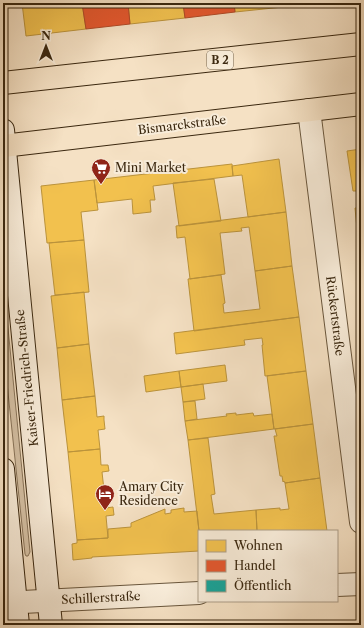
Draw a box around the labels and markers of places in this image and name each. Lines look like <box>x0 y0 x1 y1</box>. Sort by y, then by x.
supermarket icon: Mini Market <box>90 157 112 185</box>
place label: Mini Market <box>115 160 187 175</box>
place label: Amary City Residence <box>118 479 184 508</box>
hotel icon: Amary City Residence <box>94 483 116 511</box>

